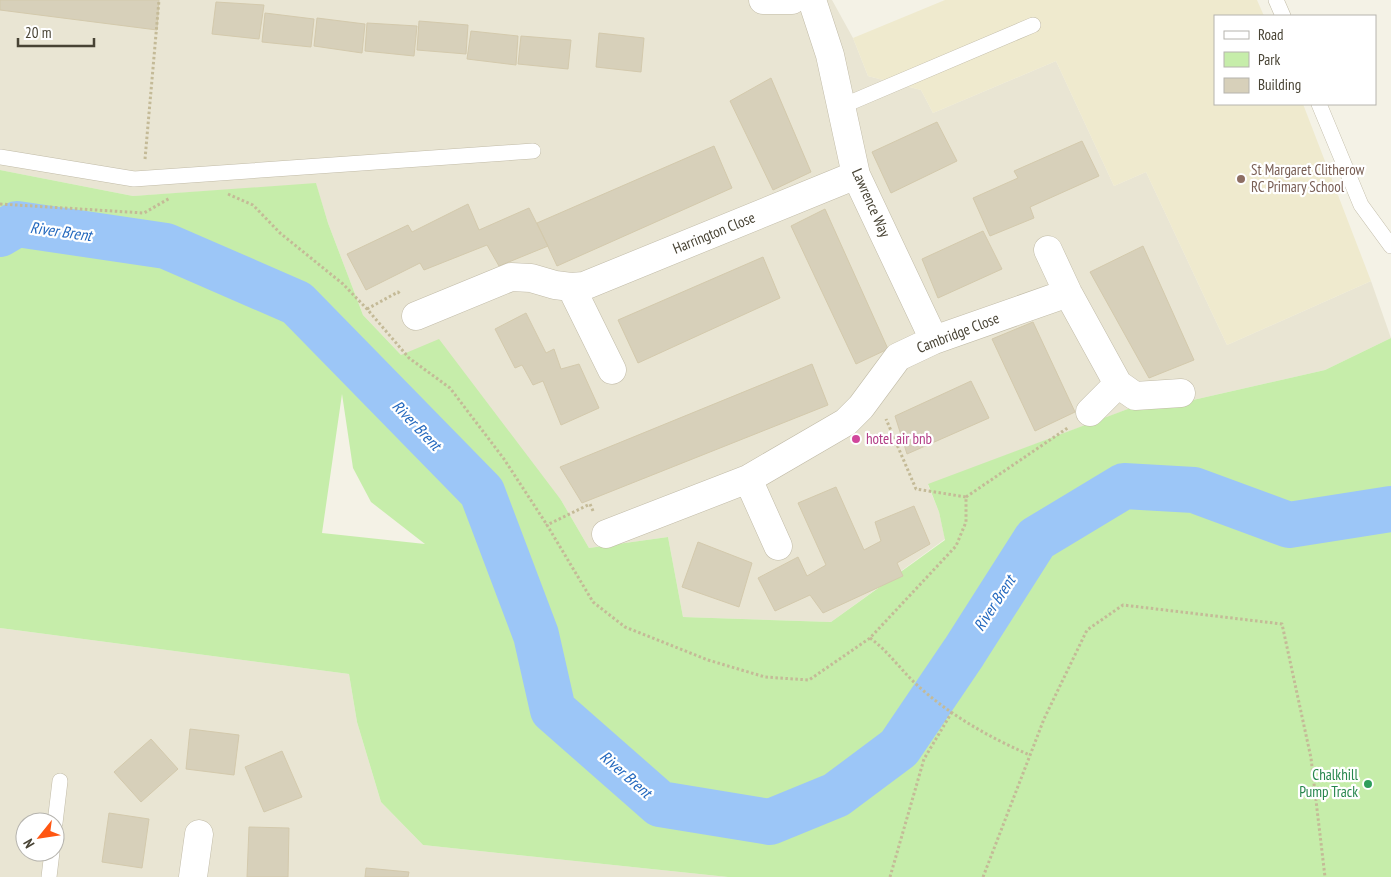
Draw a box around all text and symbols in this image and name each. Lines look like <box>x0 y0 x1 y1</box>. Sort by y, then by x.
scale bar <box>18 15 94 47</box>
legend <box>1214 15 1376 105</box>
text: 20 m <box>25 23 51 42</box>
text: Road <box>1258 25 1284 44</box>
text: Park <box>1258 50 1280 69</box>
text: Building <box>1258 75 1301 94</box>
place label: St Margaret Clitherow RC Primary School <box>1251 160 1364 196</box>
street label: Lawrence Way <box>848 166 895 240</box>
marker: St Margaret Clitherow RC Primary School <box>1235 173 1247 185</box>
street label: Harrington Close <box>670 207 758 258</box>
water label: River Brent <box>29 217 95 245</box>
street label: Cambridge Close <box>914 308 1002 357</box>
water label: River Brent <box>388 396 447 455</box>
place label: hotel air bnb <box>866 429 932 448</box>
marker: hotel air bnb <box>850 433 862 445</box>
water label: River Brent <box>969 570 1020 634</box>
water label: River Brent <box>596 746 657 803</box>
place label: Chalkhill Pump Track <box>1299 765 1358 801</box>
marker: Chalkhill Pump Track <box>1362 778 1374 790</box>
north arrow <box>15 812 65 862</box>
text: N <box>19 836 38 851</box>

